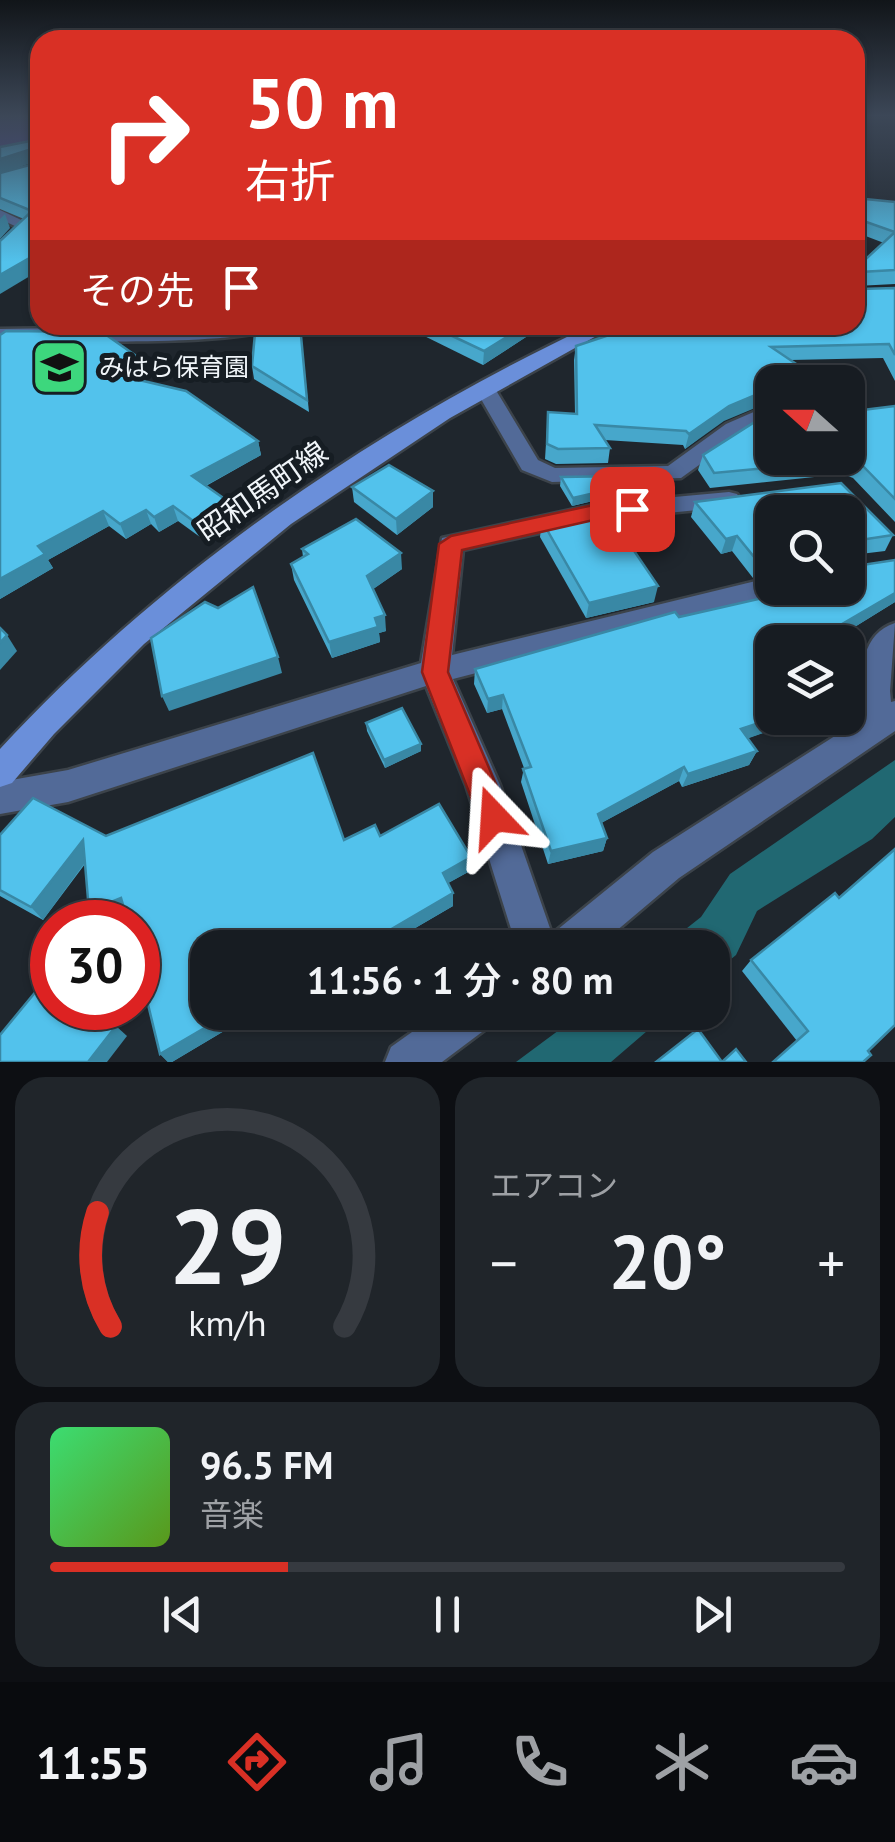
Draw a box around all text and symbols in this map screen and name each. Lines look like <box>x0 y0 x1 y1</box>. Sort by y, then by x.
text: 50 m <box>245 57 398 147</box>
icon: right <box>80 70 210 200</box>
text: 右折 <box>245 151 335 209</box>
icon: arrive <box>214 260 269 315</box>
text: その先 <box>80 265 194 314</box>
school or university icon: みはら保育園 <box>30 337 90 397</box>
place label: みはら保育園 <box>99 351 249 383</box>
north arrow <box>755 365 865 475</box>
map controls <box>755 365 865 735</box>
street label: 昭和馬町線 <box>190 432 335 550</box>
pin <box>590 467 675 552</box>
icon: arrive <box>605 482 660 537</box>
button: search <box>755 495 865 605</box>
button: layers <box>755 625 865 735</box>
position arrow <box>442 765 546 869</box>
speed limit sign: 30 <box>30 900 160 1030</box>
text: 11:56 · 1 分 · 80 m <box>307 955 613 1004</box>
text: エアコン <box>490 1164 618 1206</box>
text: 29 <box>169 1178 286 1313</box>
text: 20° <box>609 1213 726 1310</box>
text: − <box>490 1227 518 1298</box>
text: + <box>817 1227 845 1298</box>
text: km/h <box>188 1300 267 1346</box>
text: 96.5 FM <box>200 1440 333 1489</box>
text: 音楽 <box>200 1493 264 1535</box>
icon: previous <box>155 1587 210 1642</box>
icon: pause <box>420 1587 475 1642</box>
icon: next <box>685 1587 740 1642</box>
icon: directions <box>222 1727 292 1797</box>
icon: music <box>364 1727 434 1797</box>
icon: phone <box>505 1727 575 1797</box>
icon: climate <box>647 1727 717 1797</box>
icon: car <box>789 1727 859 1797</box>
text: 11:55 <box>36 1733 150 1791</box>

